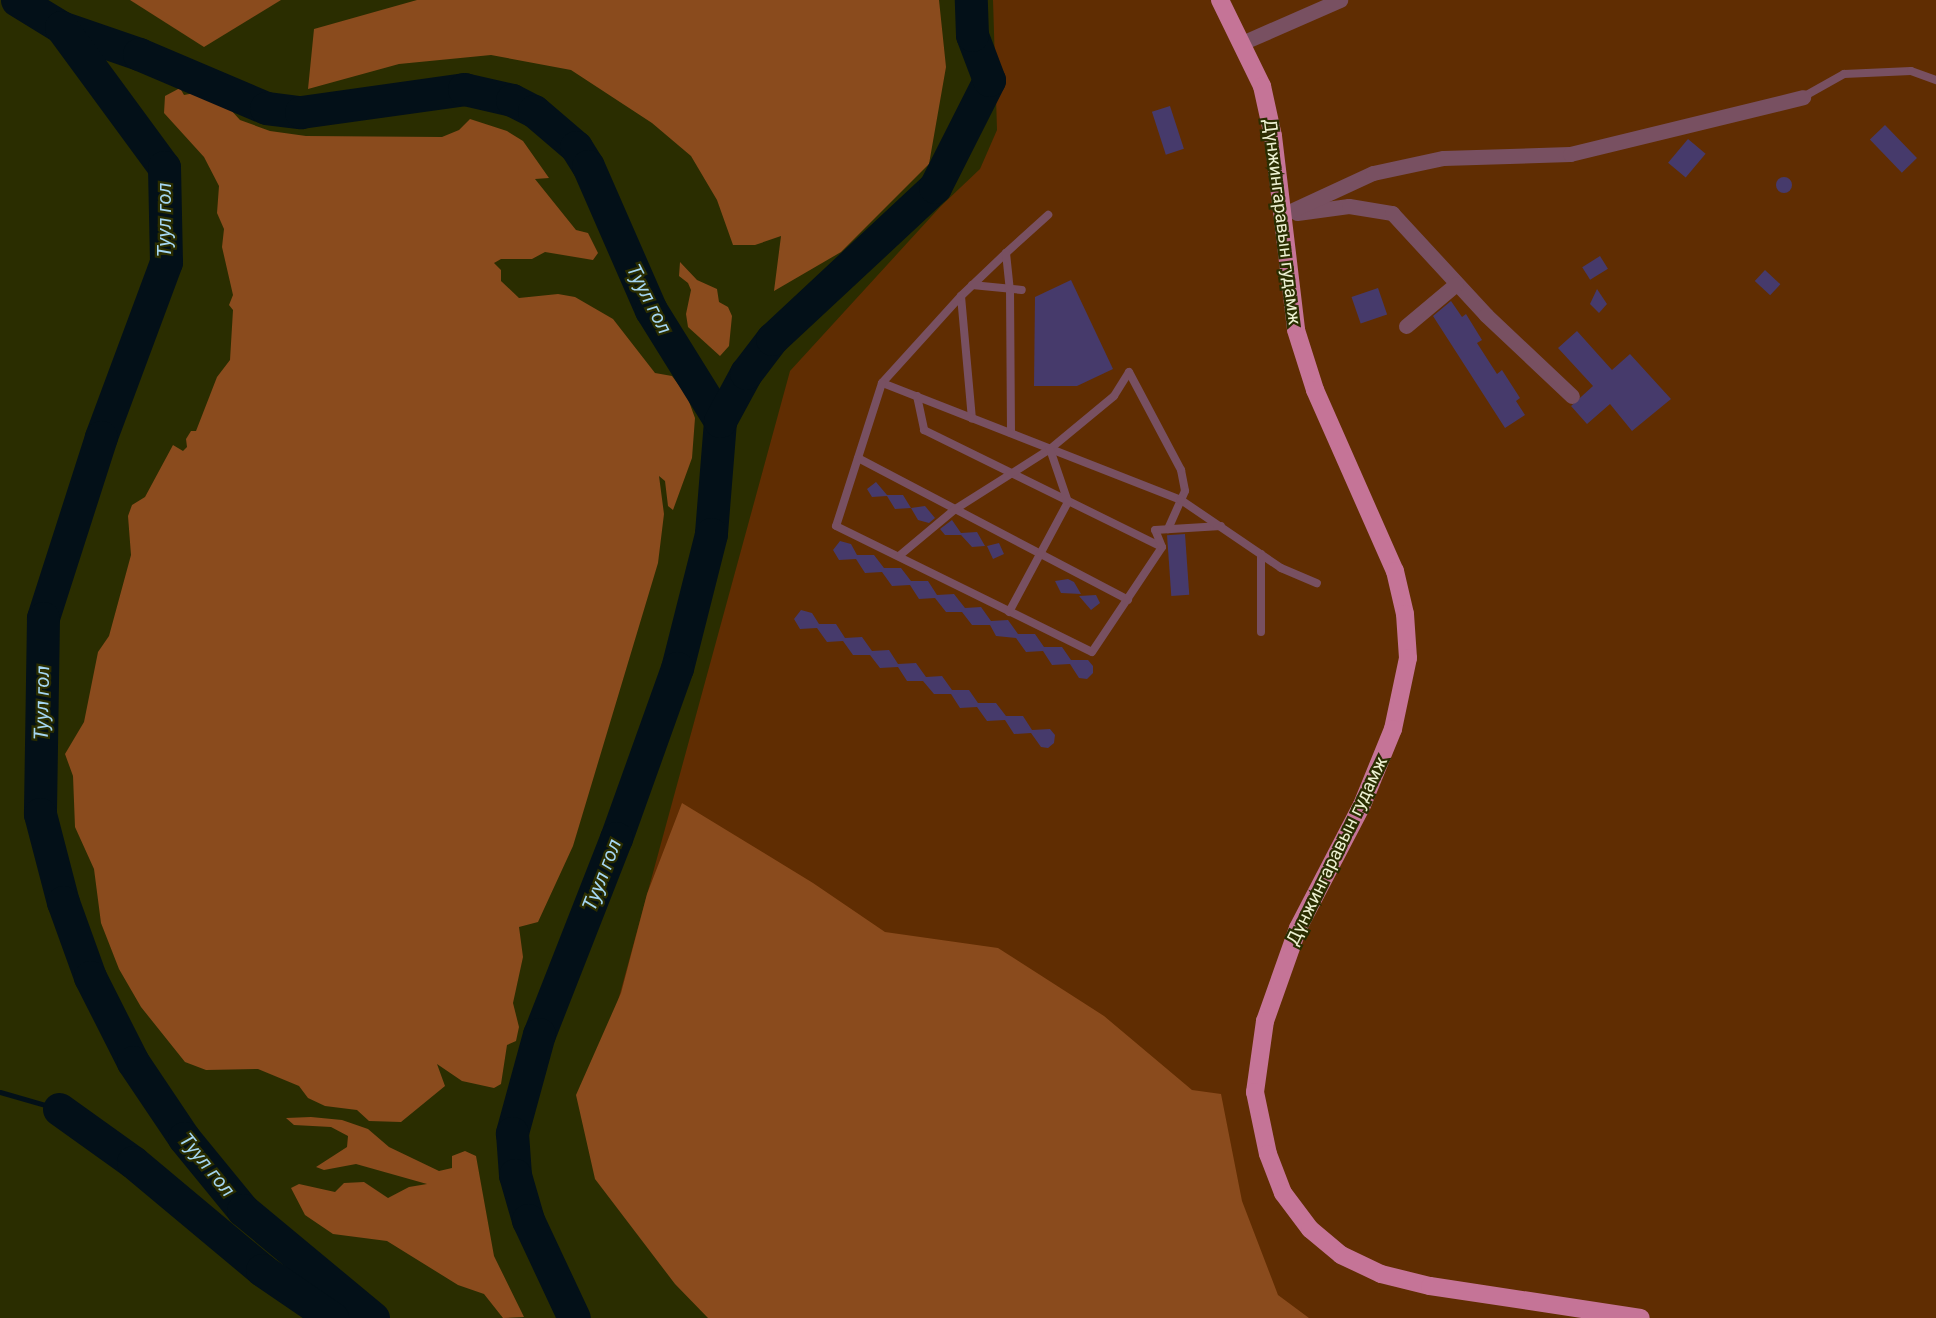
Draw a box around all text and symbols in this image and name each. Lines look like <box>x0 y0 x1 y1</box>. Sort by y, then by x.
street label: Дүнжингаравын гудамж <box>1259 118 1305 326</box>
water label: Туул гол <box>152 182 176 258</box>
water label: Туул гол <box>621 260 677 338</box>
water label: Туул гол <box>29 665 55 741</box>
street label: Дүнжингаравын гудамж <box>1282 753 1392 949</box>
water label: Туул гол <box>577 836 627 914</box>
water label: Туул гол <box>174 1128 240 1202</box>

